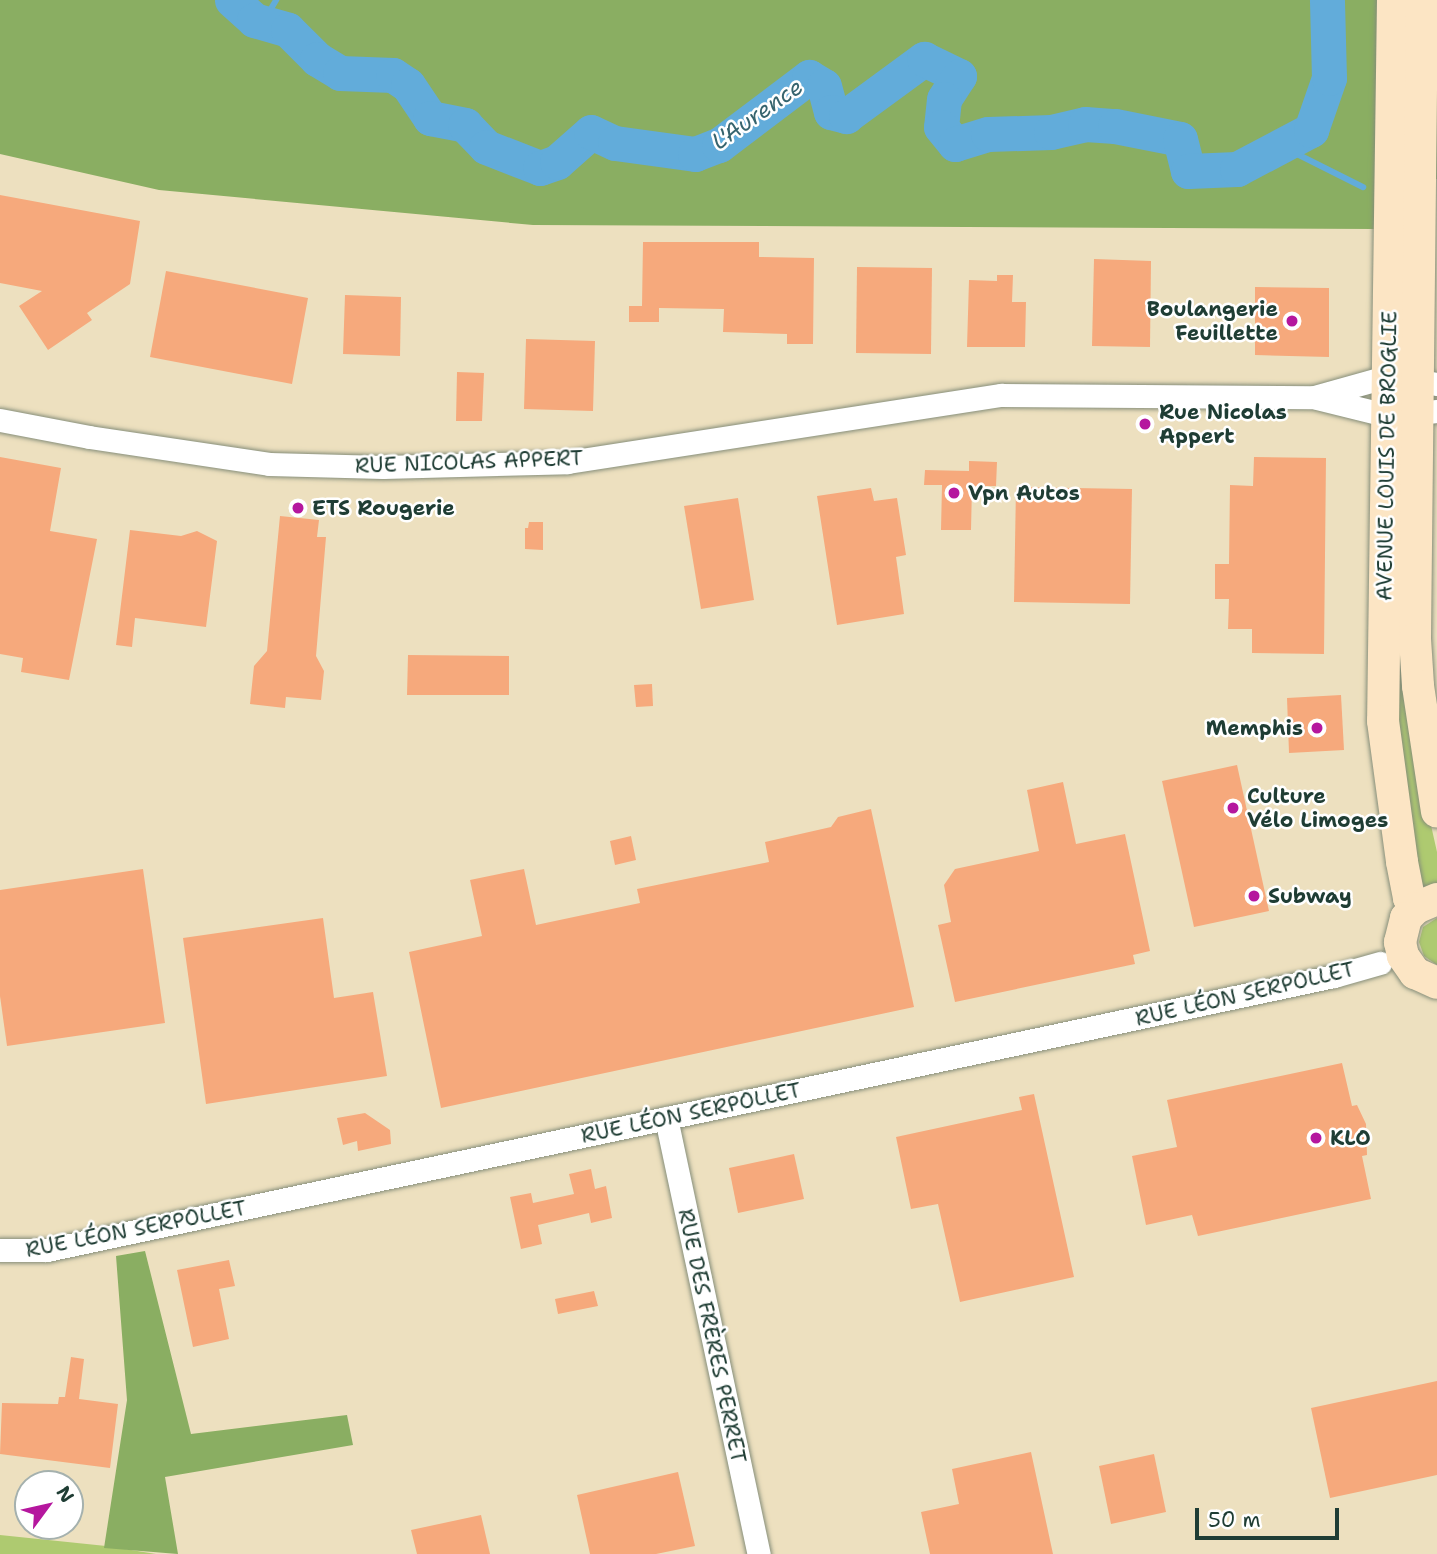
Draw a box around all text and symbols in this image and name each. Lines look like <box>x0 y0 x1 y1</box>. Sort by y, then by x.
water label: L'Aurence <box>706 73 808 155</box>
place label: Boulangerie Feuillette <box>1147 296 1278 346</box>
street label: AVENUE LOUIS DE BROGLIE <box>1372 311 1402 601</box>
marker: Boulangerie Feuillette <box>1284 313 1300 329</box>
place label: Rue Nicolas Appert <box>1159 399 1287 449</box>
marker: Rue Nicolas Appert <box>1137 416 1153 432</box>
street label: RUE NICOLAS APPERT <box>355 445 583 479</box>
place label: Vpn Autos <box>968 480 1080 506</box>
marker: Vpn Autos <box>946 485 962 501</box>
place label: ETS Rougerie <box>312 495 455 521</box>
marker: ETS Rougerie <box>290 500 306 516</box>
place label: Memphis <box>1206 715 1303 741</box>
marker: Memphis <box>1309 720 1325 736</box>
place label: Culture Vélo Limoges <box>1247 783 1388 833</box>
marker: Culture Vélo Limoges <box>1225 800 1241 816</box>
place label: Subway <box>1268 883 1352 909</box>
marker: Subway <box>1246 888 1262 904</box>
street label: RUE LÉON SERPOLLET <box>1133 957 1357 1031</box>
street label: RUE LÉON SERPOLLET <box>579 1077 803 1149</box>
place label: KLO <box>1330 1125 1371 1151</box>
marker: KLO <box>1308 1130 1324 1146</box>
street label: RUE LÉON SERPOLLET <box>24 1195 248 1263</box>
street label: RUE DES FRÈRES PERRET <box>673 1207 751 1465</box>
north arrow <box>14 1470 84 1540</box>
text: N <box>51 1481 80 1508</box>
scale bar <box>1199 1494 1342 1538</box>
text: 50 m <box>1208 1506 1261 1534</box>

